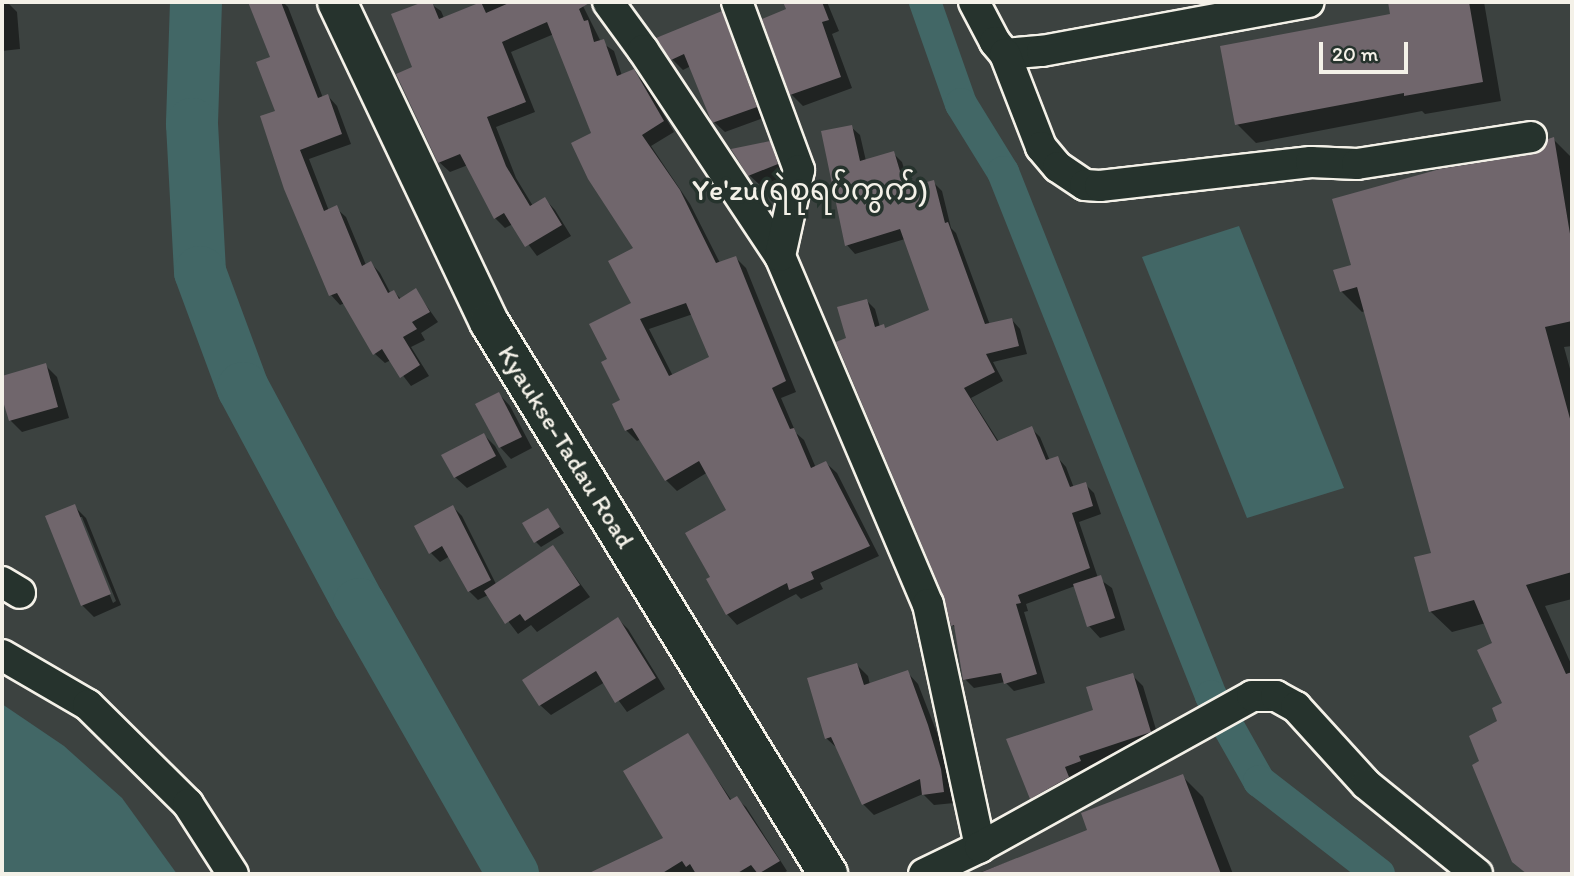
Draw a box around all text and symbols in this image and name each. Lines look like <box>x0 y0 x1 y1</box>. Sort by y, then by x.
scale bar <box>1322 28 1411 72</box>
text: 20 m <box>1332 41 1378 66</box>
district label: Ye'zu(ရဲစုရပ်ကွက်) <box>692 172 928 208</box>
street label: Kyaukse-Tadau Road <box>491 340 641 554</box>

